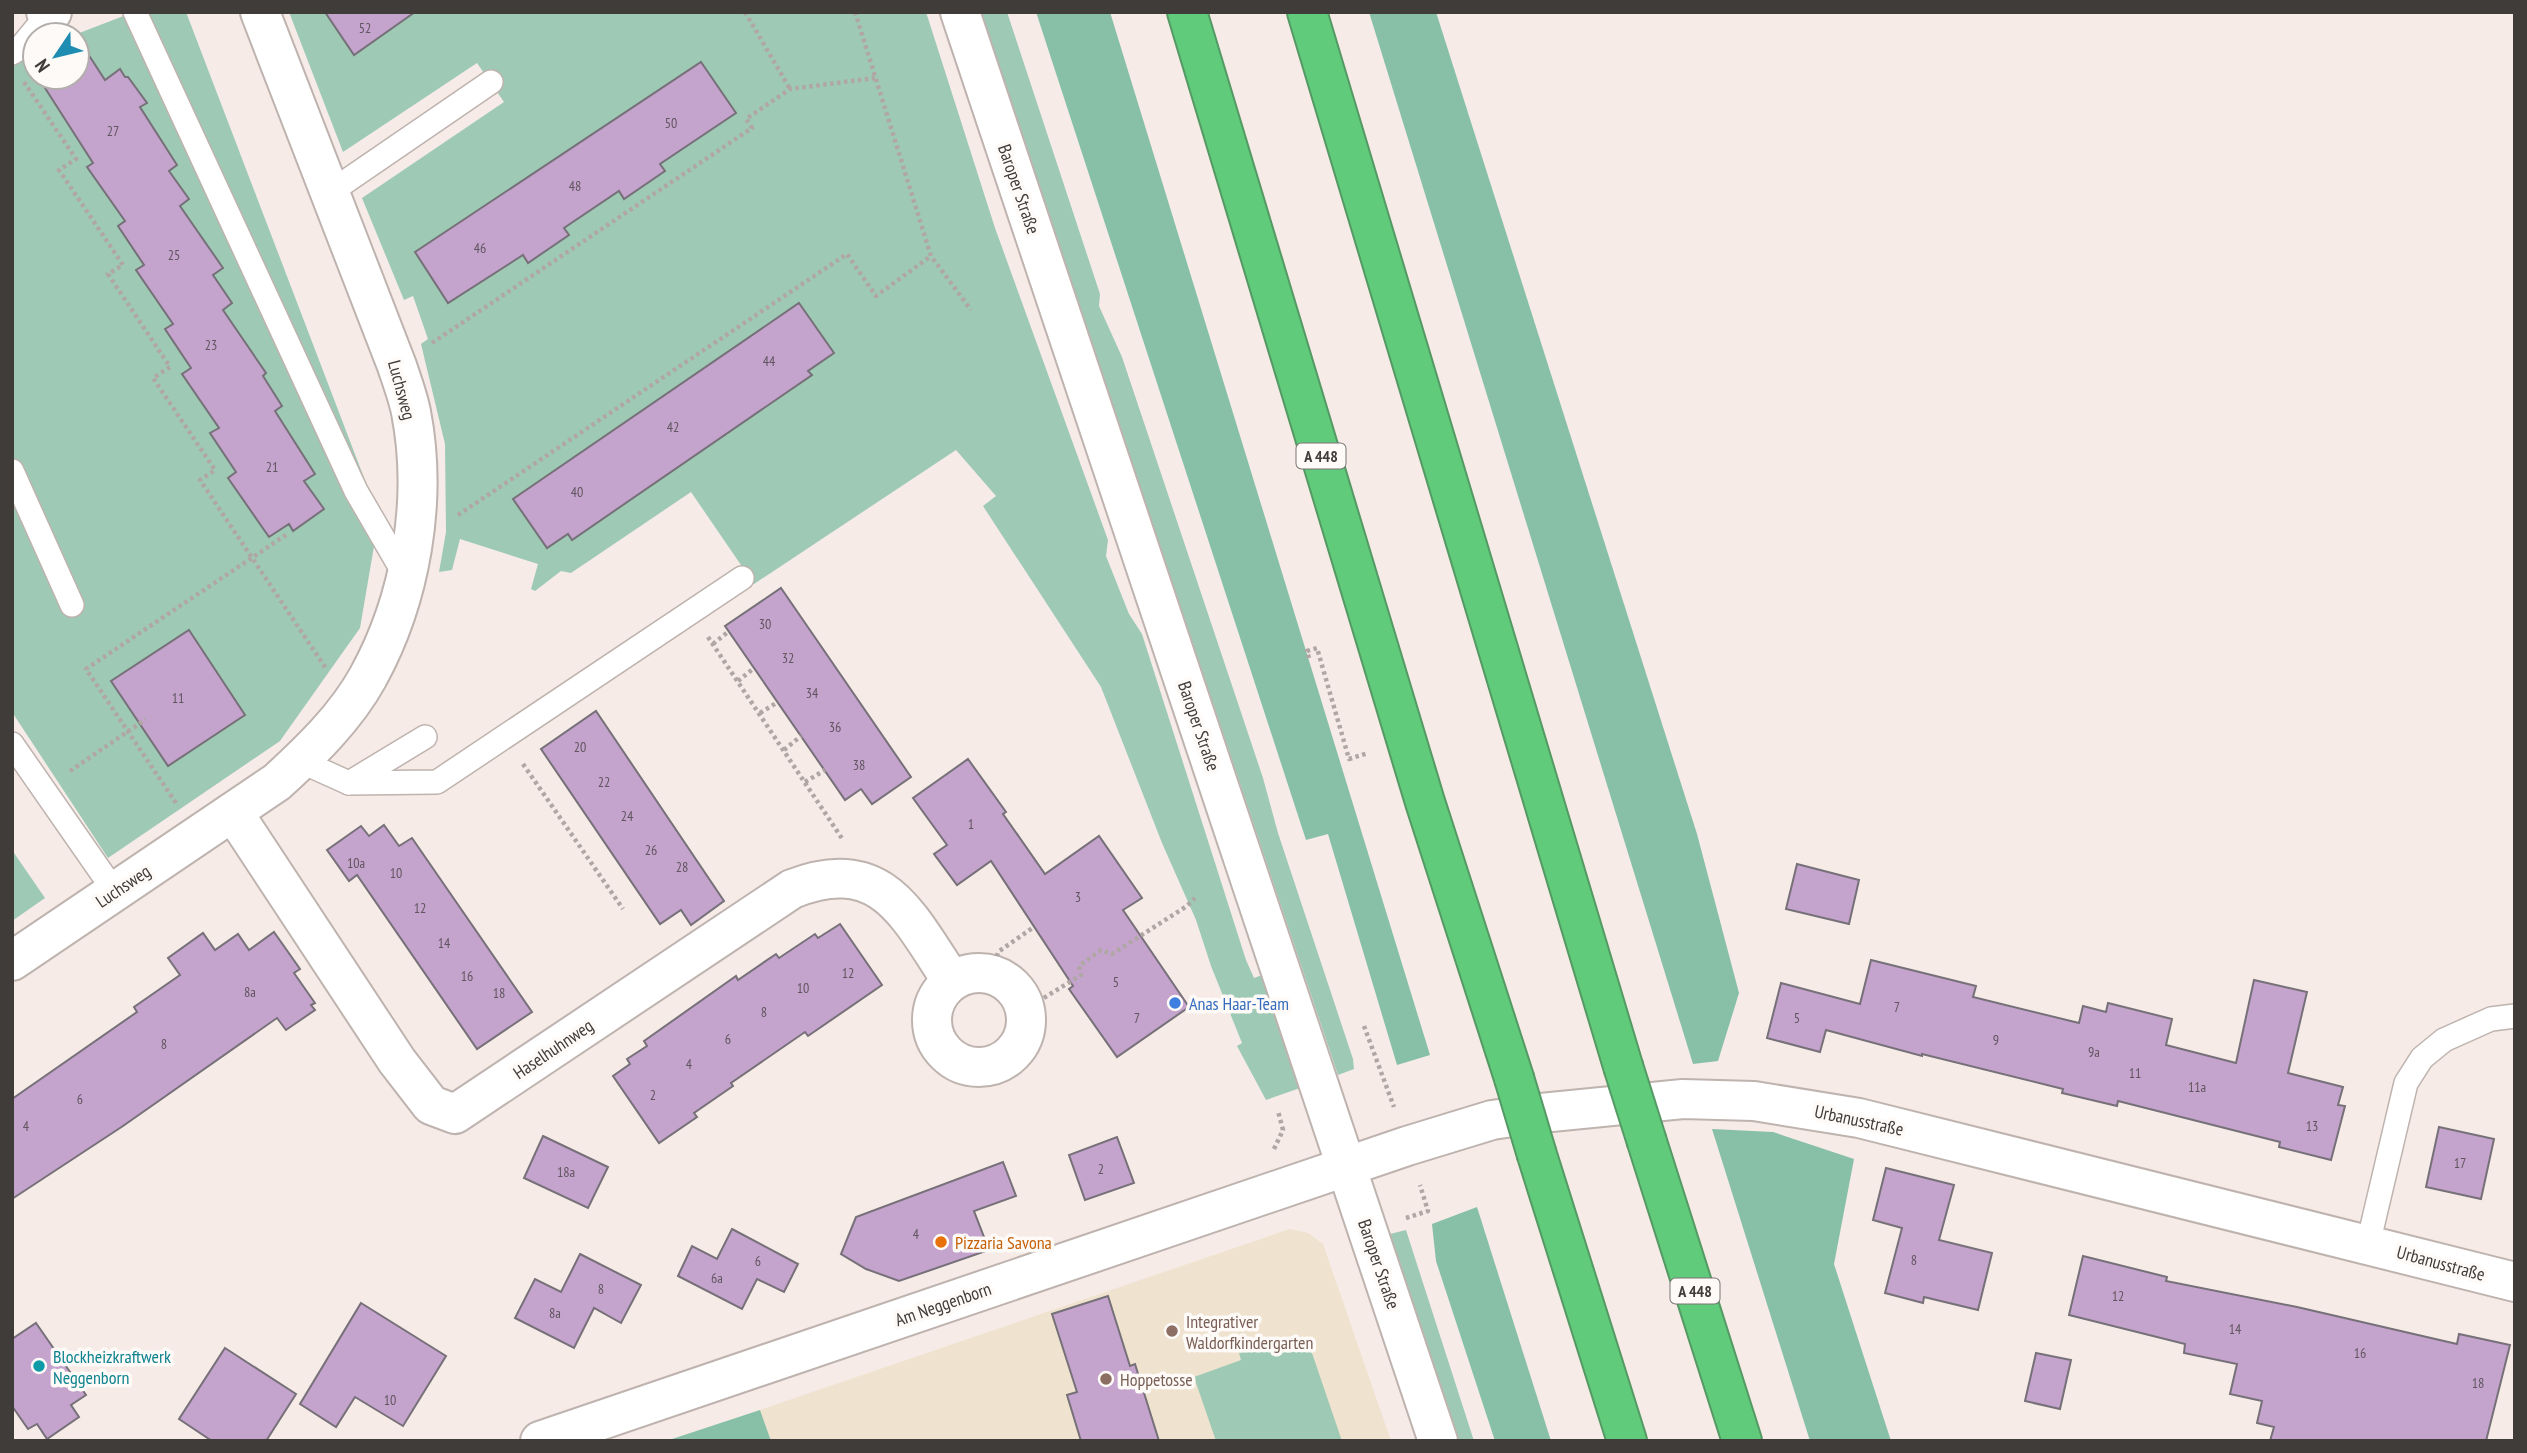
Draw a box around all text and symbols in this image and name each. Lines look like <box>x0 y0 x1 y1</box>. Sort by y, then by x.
house number: 52 <box>359 19 371 37</box>
north arrow <box>21 21 91 91</box>
text: N <box>29 55 55 77</box>
house number: 50 <box>665 114 677 132</box>
house number: 27 <box>107 122 119 140</box>
street label: Baroper Straße <box>993 141 1045 237</box>
house number: 48 <box>569 177 581 195</box>
house number: 46 <box>474 239 486 257</box>
house number: 25 <box>168 246 180 264</box>
house number: 23 <box>205 336 217 354</box>
house number: 44 <box>763 352 776 370</box>
street label: Luchsweg <box>383 358 421 422</box>
house number: 42 <box>667 418 679 436</box>
road number: A 448 <box>1296 444 1346 468</box>
house number: 21 <box>266 458 278 476</box>
house number: 40 <box>571 483 583 501</box>
house number: 30 <box>759 615 771 633</box>
house number: 32 <box>782 649 794 667</box>
street label: Baroper Straße <box>1173 678 1225 774</box>
house number: 34 <box>806 684 819 702</box>
house number: 11 <box>172 689 184 707</box>
house number: 36 <box>829 718 841 736</box>
house number: 20 <box>574 738 586 756</box>
house number: 38 <box>853 756 865 774</box>
house number: 22 <box>598 773 610 791</box>
house number: 24 <box>621 807 634 825</box>
house number: 1 <box>968 815 974 833</box>
house number: 26 <box>645 841 657 859</box>
house number: 10a <box>347 854 365 872</box>
house number: 28 <box>676 858 688 876</box>
street label: Luchsweg <box>91 859 155 913</box>
house number: 10 <box>390 864 402 882</box>
house number: 3 <box>1075 888 1081 906</box>
house number: 12 <box>414 899 426 917</box>
house number: 14 <box>438 934 451 952</box>
house number: 12 <box>842 964 854 982</box>
house number: 16 <box>461 967 473 985</box>
house number: 5 <box>1113 973 1119 991</box>
house number: 10 <box>797 979 809 997</box>
house number: 8a <box>244 983 256 1001</box>
house number: 18 <box>493 984 505 1002</box>
place label: Anas Haar-Team <box>1189 992 1289 1015</box>
marker: Anas Haar-Team <box>1167 995 1183 1011</box>
house number: 7 <box>1894 998 1900 1016</box>
house number: 8 <box>761 1003 767 1021</box>
house number: 7 <box>1134 1009 1140 1027</box>
house number: 5 <box>1794 1009 1800 1027</box>
street label: Haselhuhnweg <box>509 1014 597 1084</box>
house number: 6 <box>725 1030 731 1048</box>
house number: 9 <box>1993 1031 1999 1049</box>
house number: 8 <box>161 1035 167 1053</box>
house number: 9a <box>2088 1043 2100 1061</box>
house number: 4 <box>686 1055 693 1073</box>
house number: 11 <box>2129 1064 2141 1082</box>
house number: 11a <box>2188 1078 2206 1096</box>
house number: 2 <box>650 1086 656 1104</box>
house number: 6 <box>77 1090 83 1108</box>
street label: Urbanusstraße <box>1812 1099 1906 1141</box>
house number: 4 <box>23 1117 30 1135</box>
house number: 13 <box>2306 1117 2318 1135</box>
house number: 17 <box>2454 1154 2466 1172</box>
house number: 2 <box>1098 1160 1104 1178</box>
house number: 18a <box>557 1163 575 1181</box>
street label: Baroper Straße <box>1353 1216 1405 1312</box>
house number: 4 <box>913 1225 920 1243</box>
place label: Pizzaria Savona <box>955 1231 1052 1254</box>
marker: Pizzaria Savona <box>933 1234 949 1250</box>
street label: Urbanusstraße <box>2394 1240 2488 1286</box>
house number: 8 <box>1911 1251 1917 1269</box>
house number: 6 <box>755 1252 761 1270</box>
house number: 6a <box>711 1269 723 1287</box>
street label: Am Neggenborn <box>892 1277 994 1331</box>
road number: A 448 <box>1670 1278 1720 1303</box>
house number: 8 <box>598 1280 604 1298</box>
house number: 12 <box>2112 1287 2124 1305</box>
house number: 8a <box>549 1304 561 1322</box>
place label: Integrativer Waldorfkindergarten <box>1186 1310 1313 1354</box>
house number: 14 <box>2229 1320 2242 1338</box>
marker: Integrativer Waldorfkindergarten <box>1164 1323 1180 1339</box>
house number: 16 <box>2354 1344 2366 1362</box>
place label: Blockheizkraftwerk Neggenborn <box>53 1345 171 1389</box>
marker: Blockheizkraftwerk Neggenborn <box>31 1358 47 1374</box>
place label: Hoppetosse <box>1120 1368 1193 1391</box>
marker: Hoppetosse <box>1098 1371 1114 1387</box>
house number: 18 <box>2472 1374 2484 1392</box>
house number: 10 <box>384 1391 396 1409</box>

